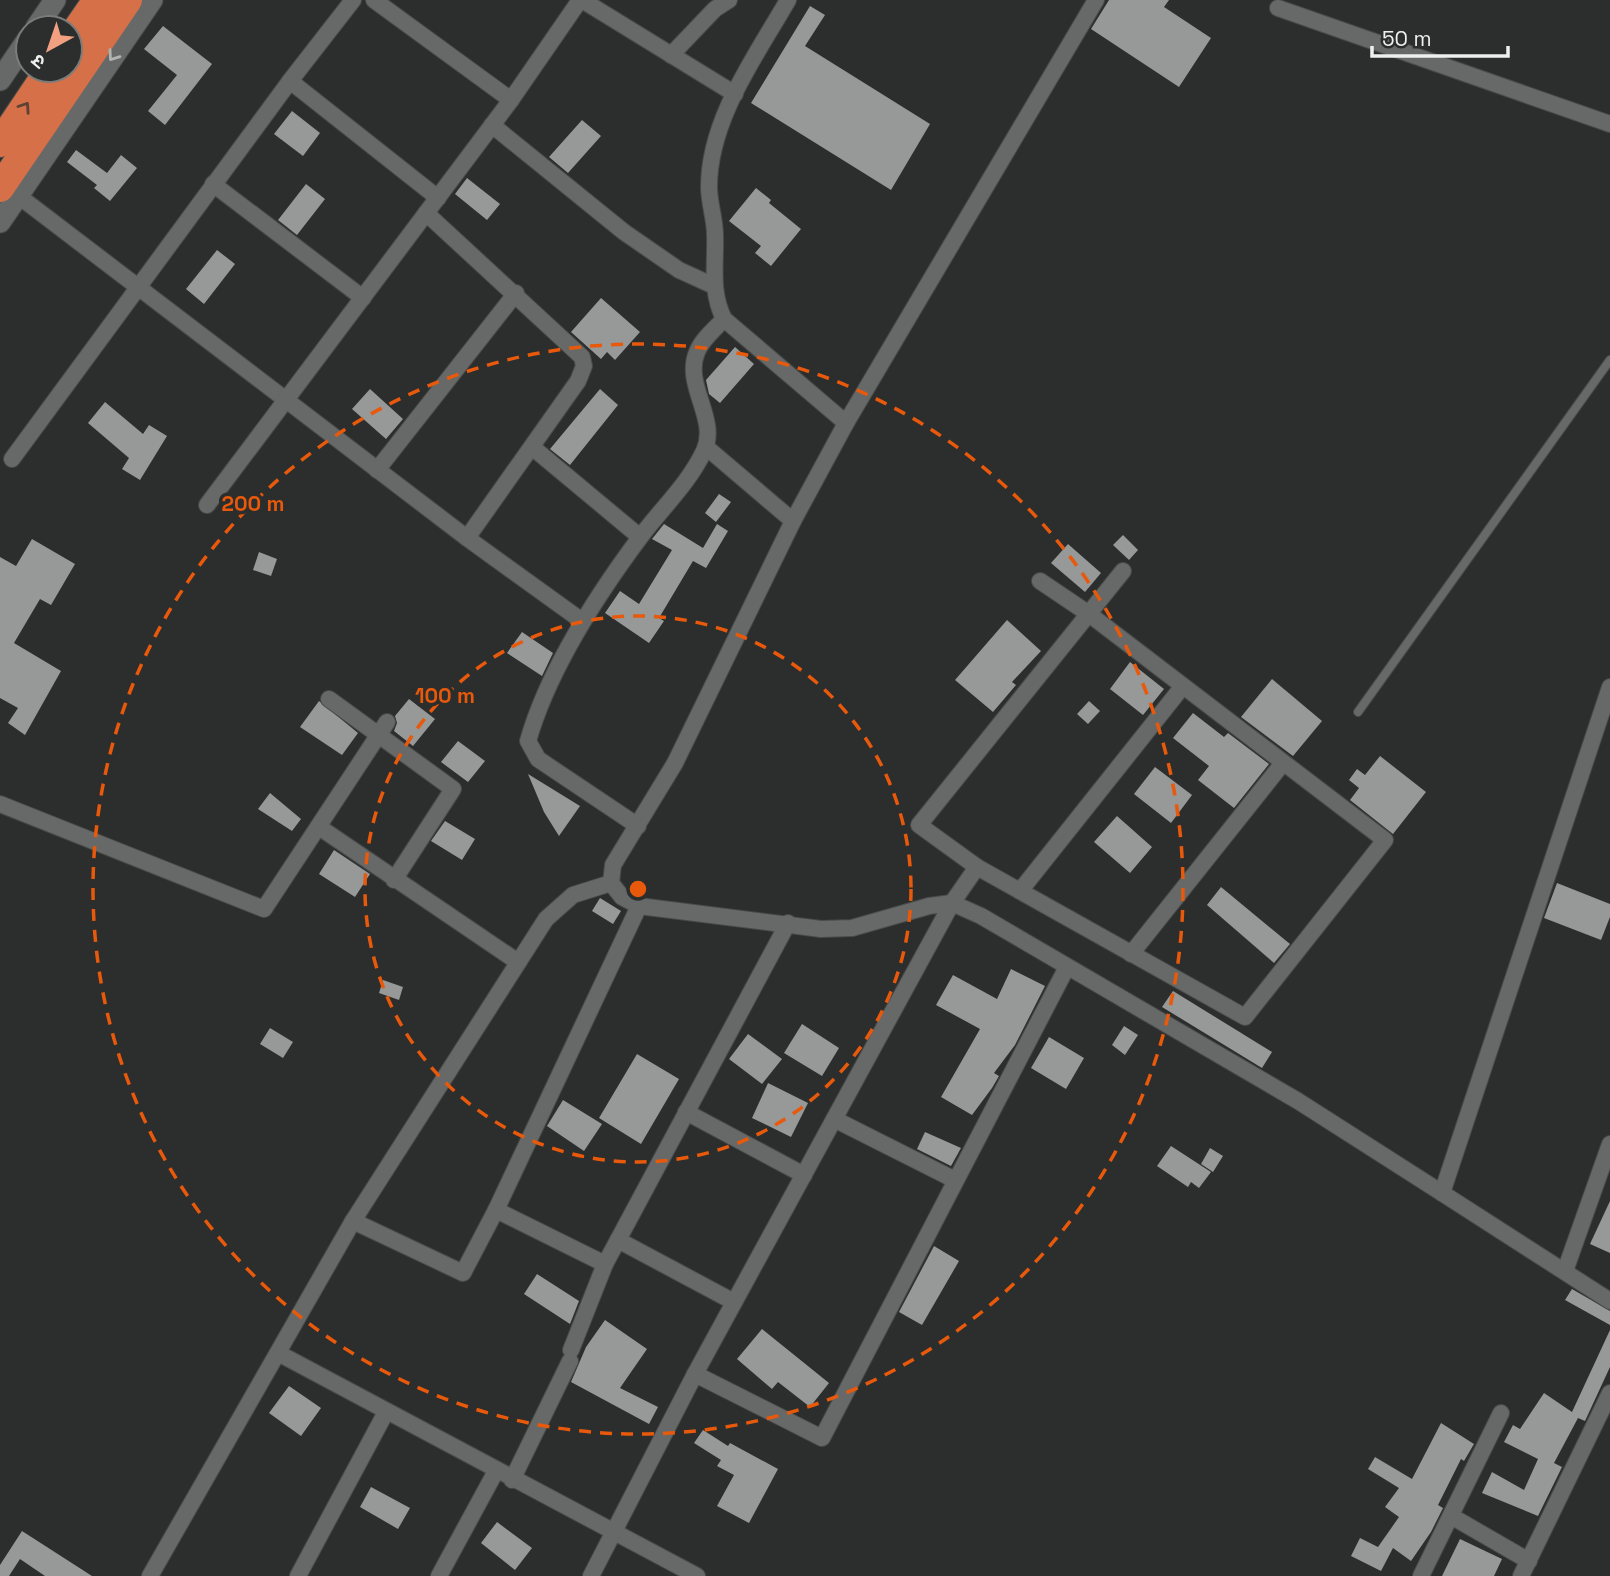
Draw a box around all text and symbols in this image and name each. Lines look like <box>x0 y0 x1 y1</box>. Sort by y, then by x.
north arrow <box>14 14 84 84</box>
scale bar <box>1372 14 1508 58</box>
text: 50 m <box>1382 25 1432 52</box>
text: उ <box>25 48 51 75</box>
one-way arrow <box>109 48 121 61</box>
one-way arrow <box>17 101 30 114</box>
text: 200 m <box>222 490 284 517</box>
text: 100 m <box>415 682 475 709</box>
centre of rings <box>626 877 650 901</box>

